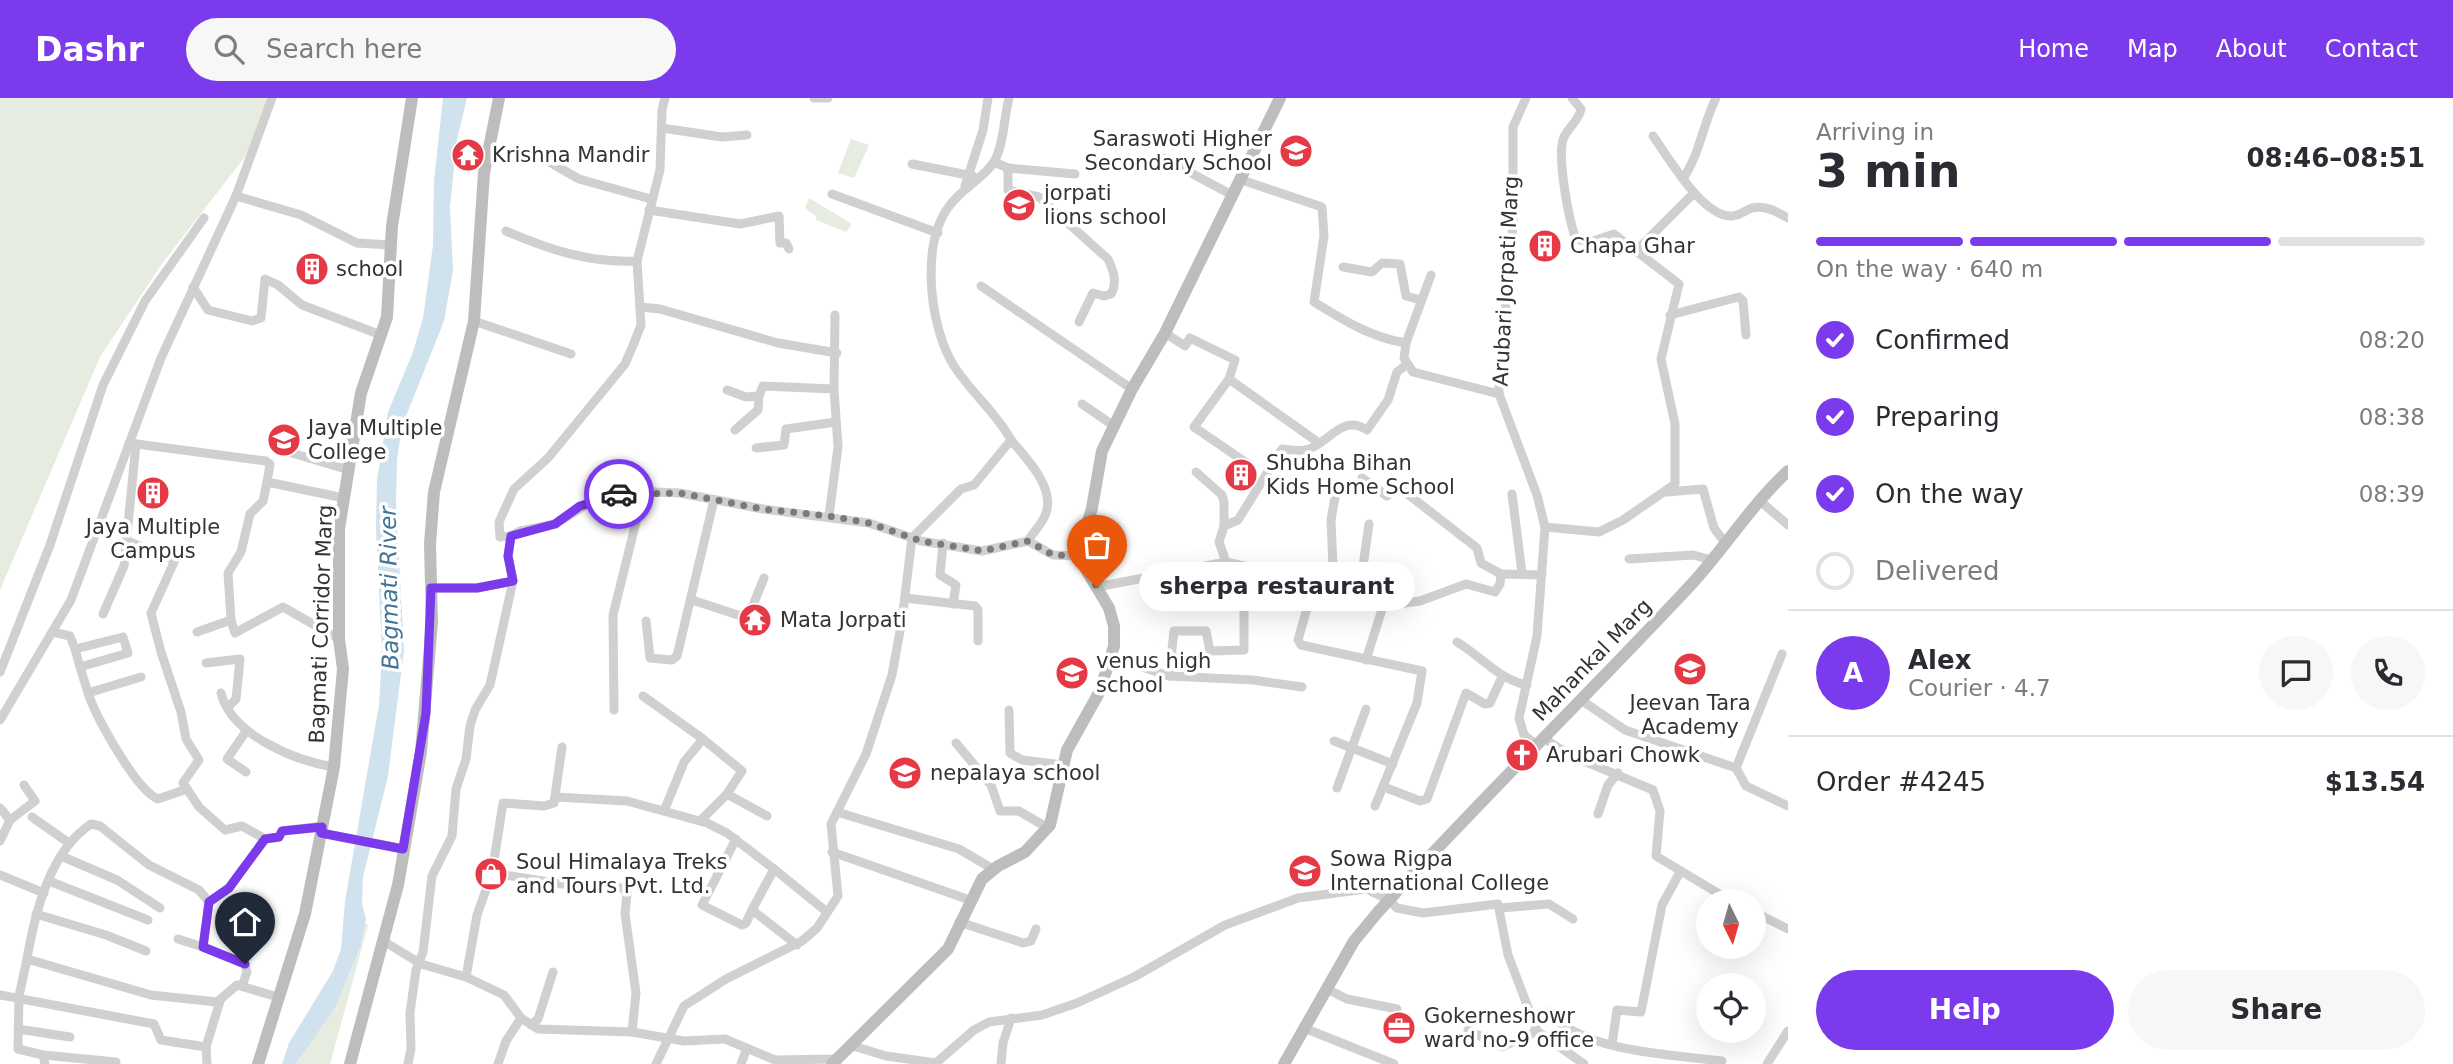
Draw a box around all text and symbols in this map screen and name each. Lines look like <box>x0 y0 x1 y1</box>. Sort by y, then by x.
search box <box>186 18 676 81</box>
text: Dashr <box>35 30 144 69</box>
icon: search <box>210 30 248 68</box>
text: Search here <box>266 34 422 64</box>
text: Home <box>2018 35 2089 63</box>
text: Map <box>2127 35 2178 63</box>
text: About <box>2216 35 2287 63</box>
text: Contact <box>2325 35 2418 63</box>
text: Arriving in <box>1816 119 1934 145</box>
place label: Saraswoti Higher Secondary School <box>1084 127 1272 175</box>
school or university icon: Saraswoti Higher Secondary School <box>1277 132 1315 170</box>
temple icon: Krishna Mandir <box>449 136 487 174</box>
place label: Krishna Mandir <box>492 143 650 167</box>
text: 08:46–08:51 <box>2246 143 2425 173</box>
text: 3 min <box>1816 144 1960 198</box>
street label: Arubari Jorpati Marg <box>1488 175 1524 387</box>
place label: jorpati lions school <box>1043 181 1167 229</box>
school or university icon: jorpati lions school <box>1000 186 1038 224</box>
building icon: Chapa Ghar <box>1526 227 1564 265</box>
place label: Chapa Ghar <box>1570 234 1695 258</box>
building icon: school <box>293 250 331 288</box>
text: On the way · 640 m <box>1816 256 2043 282</box>
place label: school <box>336 257 403 281</box>
icon: check <box>1816 321 1854 359</box>
text: Confirmed <box>1875 325 2010 355</box>
text: 08:20 <box>2359 327 2425 353</box>
icon: check <box>1816 398 1854 436</box>
text: Preparing <box>1875 402 2000 432</box>
text: 08:38 <box>2359 404 2425 430</box>
place label: Jaya Multiple College <box>306 416 442 464</box>
school or university icon: Jaya Multiple College <box>265 421 303 459</box>
place label: Shubha Bihan Kids Home School <box>1266 451 1455 499</box>
building icon: Shubha Bihan Kids Home School <box>1222 456 1260 494</box>
courier <box>584 459 654 529</box>
building icon: Jaya Multiple Campus <box>134 474 172 512</box>
icon: car <box>600 475 638 513</box>
icon: check <box>1816 475 1854 513</box>
text: On the way <box>1875 479 2024 509</box>
text: 08:39 <box>2359 481 2425 507</box>
street label: Bagmati Corridor Marg <box>305 504 337 744</box>
water label: Bagmati River <box>375 505 403 670</box>
place label: Jaya Multiple Campus <box>84 515 220 563</box>
pin <box>1067 515 1127 587</box>
icon: bag <box>1078 526 1116 564</box>
text: Delivered <box>1875 556 1999 586</box>
callout: sherpa restaurant <box>1139 562 1416 612</box>
text: sherpa restaurant <box>1160 573 1394 599</box>
street label: Mahankal Marg <box>1528 594 1656 726</box>
temple icon: Mata Jorpati <box>736 601 774 639</box>
place label: Mata Jorpati <box>780 608 907 632</box>
button: chat <box>2259 636 2333 710</box>
button: phone <box>2351 636 2425 710</box>
text: Alex <box>1908 645 1971 675</box>
place label: venus high school <box>1096 649 1211 697</box>
school or university icon: Jeevan Tara Academy <box>1671 650 1709 688</box>
school or university icon: venus high school <box>1053 654 1091 692</box>
text: A <box>1843 658 1863 688</box>
text: Courier · 4.7 <box>1908 675 2051 701</box>
place label: Jeevan Tara Academy <box>1627 691 1751 739</box>
church icon: Arubari Chowk <box>1503 736 1541 774</box>
place label: Arubari Chowk <box>1546 743 1701 767</box>
school or university icon: nepalaya school <box>886 754 924 792</box>
place label: nepalaya school <box>930 761 1100 785</box>
text: Order #4245 <box>1816 767 1986 797</box>
text: $13.54 <box>2325 767 2425 797</box>
place label: Sowa Rigpa International College <box>1330 847 1549 895</box>
place label: Soul Himalaya Treks and Tours Pvt. Ltd. <box>516 850 728 898</box>
school or university icon: Sowa Rigpa International College <box>1286 852 1324 890</box>
shop icon: Soul Himalaya Treks and Tours Pvt. Ltd. <box>472 855 510 893</box>
north arrow <box>1696 889 1766 959</box>
map controls <box>1696 889 1766 1043</box>
pin <box>215 892 275 964</box>
icon: home <box>226 903 264 941</box>
button: Help <box>1816 970 2114 1050</box>
button: Share <box>2128 970 2425 1050</box>
button: locate <box>1696 973 1766 1043</box>
place label: Gokerneshowr ward no-9 office <box>1424 1004 1594 1052</box>
office icon: Gokerneshowr ward no-9 office <box>1380 1009 1418 1047</box>

